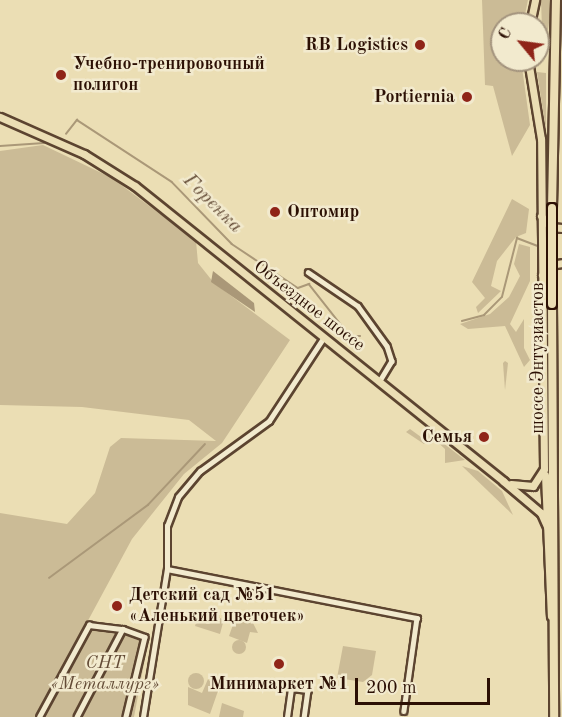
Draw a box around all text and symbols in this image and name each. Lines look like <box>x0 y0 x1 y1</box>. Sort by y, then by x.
north arrow <box>490 12 550 72</box>
text: С <box>496 26 516 43</box>
place label: RB Logistics <box>305 34 408 56</box>
marker: RB Logistics <box>413 38 427 52</box>
place label: Учебно-тренировочный полигон <box>73 54 265 97</box>
marker: Учебно-тренировочный полигон <box>54 68 68 82</box>
place label: Portiernia <box>374 86 455 108</box>
marker: Portiernia <box>460 90 474 104</box>
water label: Горенка <box>177 169 247 239</box>
place label: Оптомир <box>287 201 359 223</box>
marker: Оптомир <box>268 205 282 219</box>
street label: Объездное шоссе <box>249 256 369 356</box>
street label: шоссе Энтузиастов <box>527 282 549 434</box>
place label: Семья <box>422 426 472 448</box>
marker: Семья <box>477 430 491 444</box>
place label: Детский сад №51 «Аленький цветочек» <box>129 585 305 628</box>
marker: Детский сад №51 «Аленький цветочек» <box>110 599 124 613</box>
park label: СНТ «Металлург» <box>51 653 159 696</box>
marker: Минимаркет №1 <box>272 657 286 671</box>
scale bar <box>358 666 493 704</box>
place label: Минимаркет №1 <box>210 673 348 695</box>
text: 200 m <box>366 679 417 697</box>

